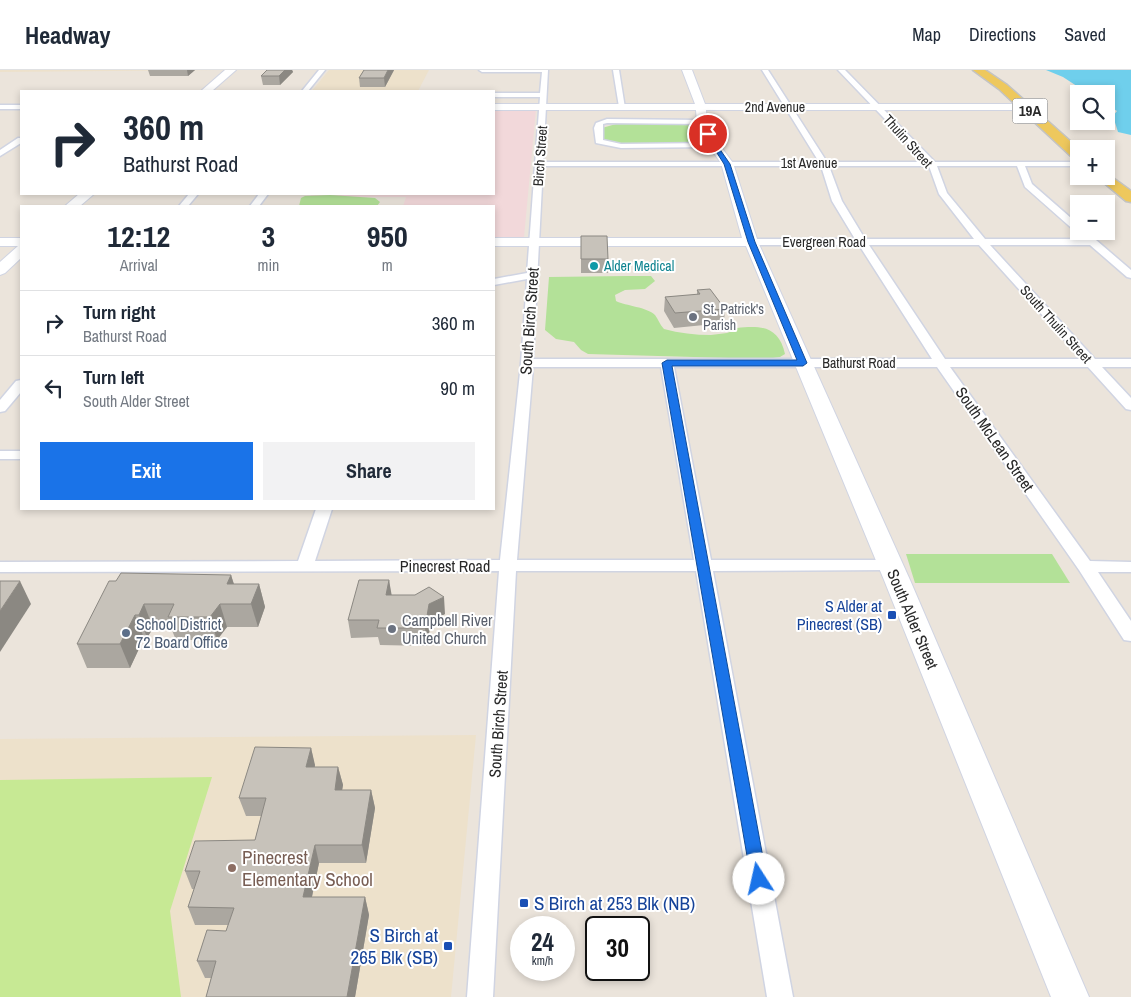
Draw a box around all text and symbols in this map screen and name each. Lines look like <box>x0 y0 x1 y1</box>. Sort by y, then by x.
text: Headway <box>25 19 110 51</box>
text: Map <box>912 22 941 47</box>
text: Directions <box>969 22 1036 47</box>
text: Saved <box>1064 22 1106 47</box>
map controls <box>1070 85 1115 240</box>
button: search <box>1070 85 1115 130</box>
street label: 2nd Avenue <box>745 98 805 116</box>
road number: 19A <box>1012 98 1048 124</box>
text: 360 m <box>123 104 204 151</box>
icon: right <box>40 110 105 175</box>
street label: Thulin Street <box>879 111 937 171</box>
pin <box>687 113 729 155</box>
icon: arrive <box>694 120 722 148</box>
street label: Birch Street <box>529 125 551 187</box>
button: + <box>1070 140 1115 185</box>
text: Bathurst Road <box>123 149 238 179</box>
street label: 1st Avenue <box>781 154 837 172</box>
button: − <box>1070 195 1115 240</box>
text: 12:12 <box>107 216 170 256</box>
text: 3 <box>262 216 275 256</box>
text: 950 <box>367 216 408 256</box>
street label: Evergreen Road <box>782 233 866 251</box>
text: Arrival <box>120 254 158 276</box>
text: min <box>257 254 279 276</box>
text: m <box>382 254 393 276</box>
place label: Alder Medical <box>603 257 674 275</box>
marker: Alder Medical <box>588 260 600 272</box>
street label: South Birch Street <box>514 266 544 375</box>
street label: South Thulin Street <box>1016 281 1096 367</box>
text: Turn right <box>83 299 155 325</box>
place label: St. Patrick's Parish <box>703 300 764 334</box>
icon: right <box>40 309 68 337</box>
text: 360 m <box>432 310 475 336</box>
marker: St. Patrick's Parish <box>687 311 699 323</box>
text: Bathurst Road <box>83 325 167 347</box>
street label: Bathurst Road <box>822 354 896 372</box>
text: Turn left <box>83 364 144 390</box>
icon: left <box>40 374 68 402</box>
text: 90 m <box>440 375 475 401</box>
street label: South McLean Street <box>951 382 1040 496</box>
text: South Alder Street <box>83 390 190 412</box>
button: Exit <box>40 442 253 500</box>
button: Share <box>263 442 475 500</box>
street label: Pinecrest Road <box>400 555 490 577</box>
street label: South Alder Street <box>882 566 944 673</box>
place label: S Alder at Pinecrest (SB) <box>797 595 882 635</box>
place label: Campbell River United Church <box>402 609 493 649</box>
marker: S Alder at Pinecrest (SB) <box>886 609 898 621</box>
place label: School District 72 Board Office <box>136 613 228 653</box>
marker: Campbell River United Church <box>386 623 398 635</box>
marker: School District 72 Board Office <box>120 627 132 639</box>
street label: South Birch Street <box>483 669 513 778</box>
place label: Pinecrest Elementary School <box>242 844 373 892</box>
position arrow <box>732 852 784 904</box>
marker: Pinecrest Elementary School <box>226 862 238 874</box>
place label: S Birch at 253 Blk (NB) <box>534 890 695 916</box>
marker: S Birch at 253 Blk (NB) <box>518 897 530 909</box>
speed limit sign: 30 <box>585 916 650 981</box>
place label: S Birch at 265 Blk (SB) <box>351 922 439 970</box>
text: 24 <box>531 925 554 959</box>
marker: S Birch at 265 Blk (SB) <box>442 940 454 952</box>
text: km/h <box>532 953 553 969</box>

